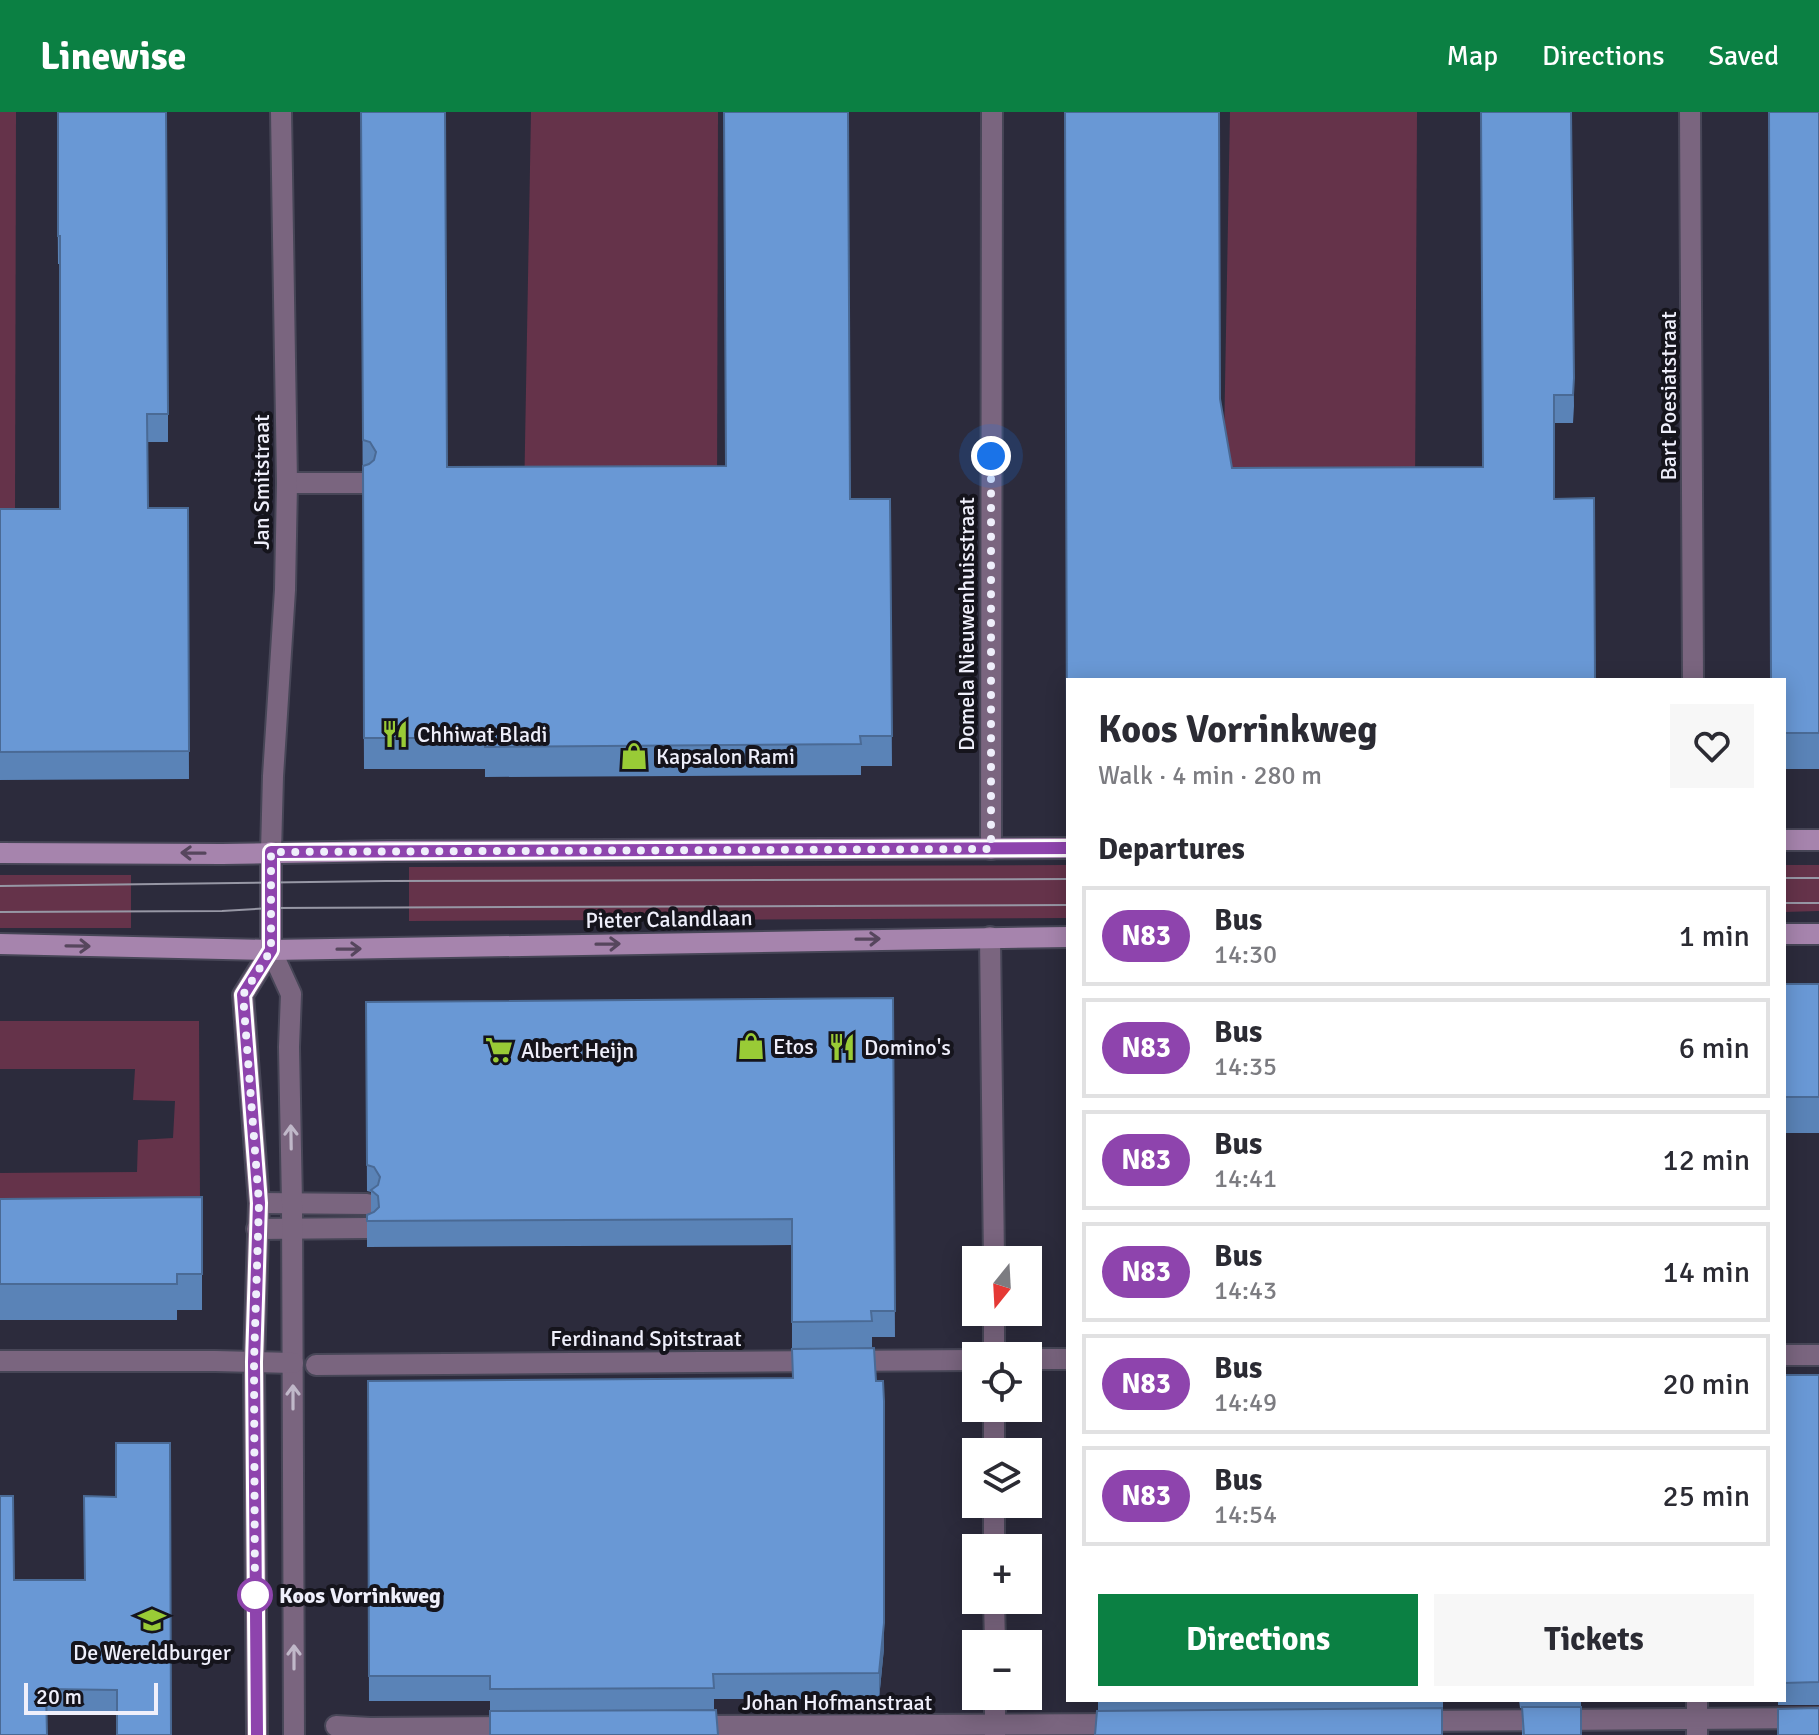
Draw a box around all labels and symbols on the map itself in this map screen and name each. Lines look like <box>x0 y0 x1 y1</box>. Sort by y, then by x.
street label: Bart Poesiatstraat <box>1655 311 1682 481</box>
street label: Jan Smitstraat <box>248 414 275 550</box>
your location <box>971 436 1011 476</box>
street label: Domela Nieuwenhuisstraat <box>953 497 980 751</box>
restaurant icon: Chhiwat Bladi <box>380 719 410 749</box>
place label: Chhiwat Bladi <box>417 721 548 748</box>
shop icon: Kapsalon Rami <box>619 741 649 771</box>
place label: Kapsalon Rami <box>656 743 795 770</box>
one-way arrow <box>180 846 207 861</box>
street label: Pieter Calandlaan <box>585 904 753 934</box>
one-way arrow <box>854 931 881 947</box>
one-way arrow <box>594 936 621 952</box>
one-way arrow <box>64 938 91 954</box>
one-way arrow <box>335 941 362 957</box>
shop icon: Etos <box>736 1031 766 1061</box>
restaurant icon: Domino's <box>827 1032 857 1062</box>
place label: Etos <box>773 1033 814 1060</box>
place label: Domino's <box>864 1034 951 1061</box>
supermarket icon: Albert Heijn <box>484 1035 514 1065</box>
place label: Albert Heijn <box>521 1037 634 1064</box>
one-way arrow <box>283 1124 299 1151</box>
north arrow <box>962 1246 1042 1326</box>
street label: Ferdinand Spitstraat <box>550 1325 742 1352</box>
one-way arrow <box>285 1384 301 1411</box>
marker: Koos Vorrinkweg <box>238 1578 272 1612</box>
place label: Koos Vorrinkweg <box>279 1582 441 1609</box>
school or university icon: De Wereldburger <box>137 1605 167 1635</box>
place label: De Wereldburger <box>73 1639 231 1666</box>
one-way arrow <box>286 1644 302 1671</box>
scale bar <box>24 1679 158 1715</box>
street label: Johan Hofmanstraat <box>742 1689 933 1716</box>

